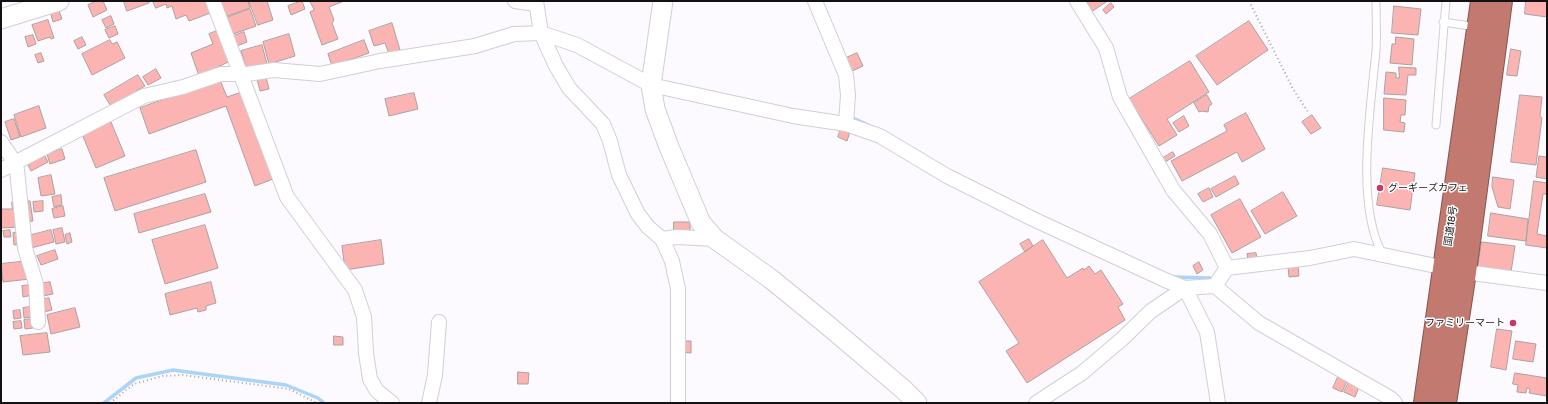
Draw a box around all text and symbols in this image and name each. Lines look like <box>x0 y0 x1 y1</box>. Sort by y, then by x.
place label: グーギーズカフェ <box>1388 182 1468 194</box>
marker: グーギーズカフェ <box>1375 183 1385 193</box>
street label: 国道18号 <box>1442 205 1460 247</box>
place label: ファミリーマート <box>1425 317 1505 329</box>
marker: ファミリーマート <box>1508 318 1518 328</box>

